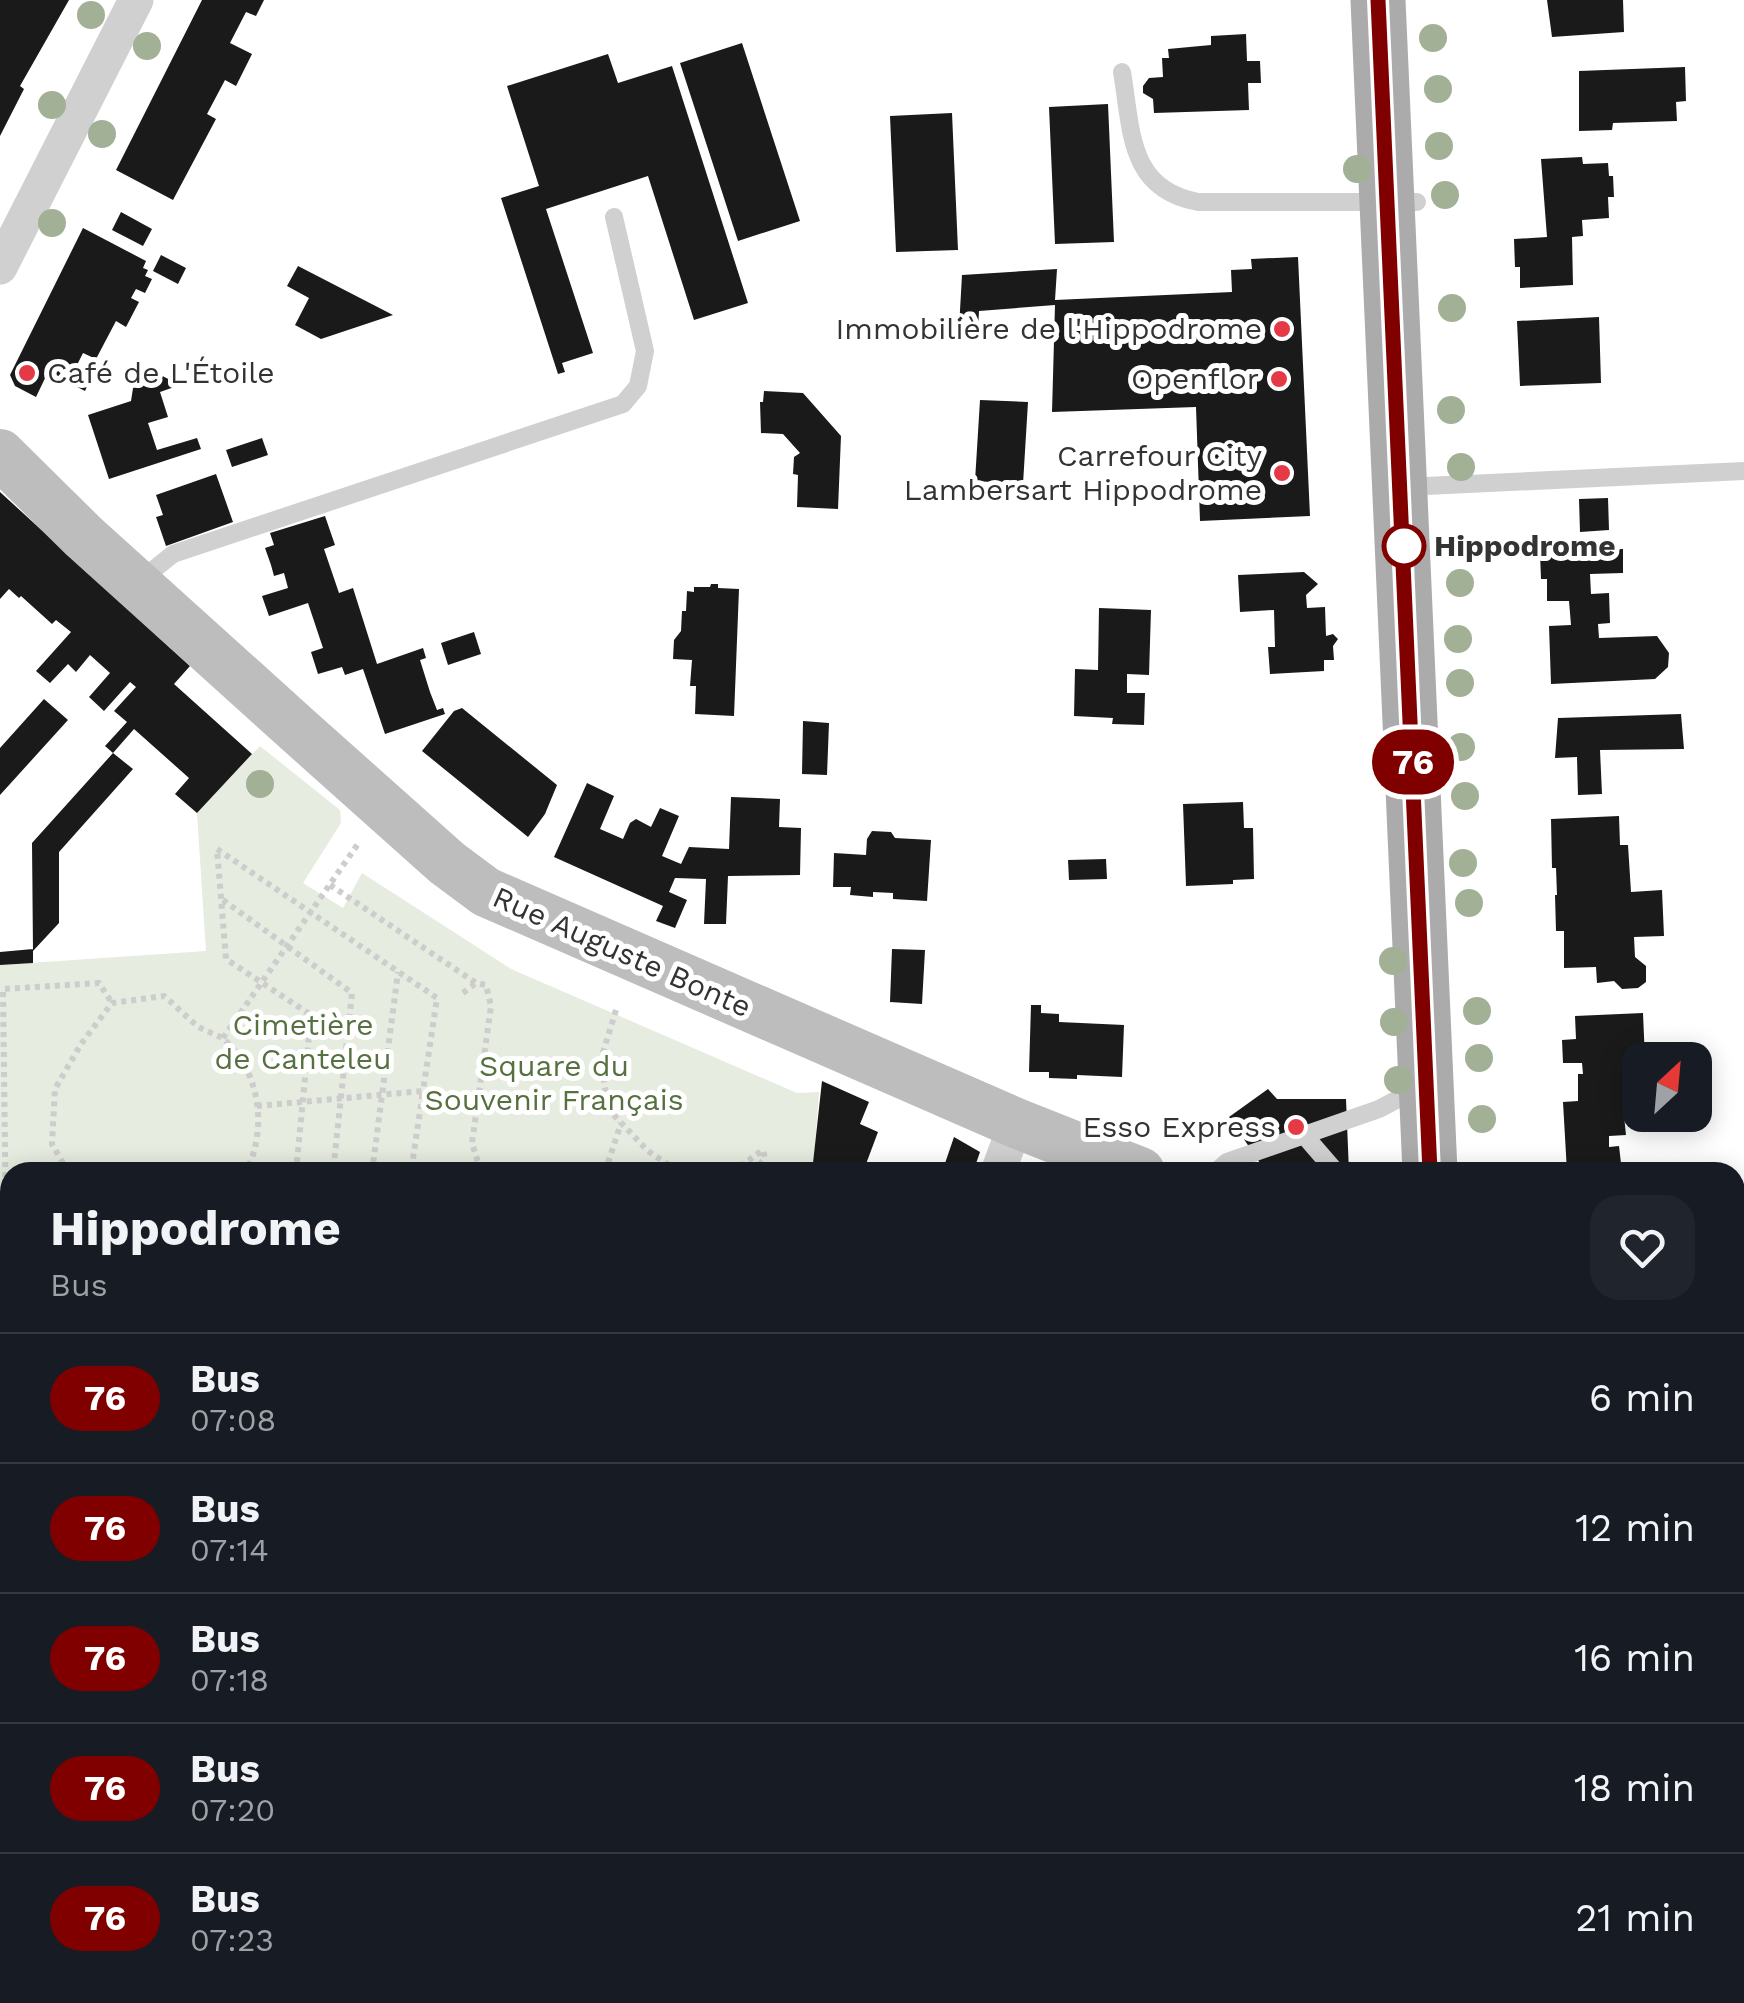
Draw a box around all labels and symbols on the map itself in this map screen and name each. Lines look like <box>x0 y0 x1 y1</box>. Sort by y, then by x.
place label: Immobilière de l'Hippodrome <box>836 311 1262 346</box>
marker: Immobilière de l'Hippodrome <box>1271 318 1293 340</box>
place label: Café de L'Étoile <box>47 355 275 390</box>
place label: Openflor <box>1131 361 1259 396</box>
marker: Café de L'Étoile <box>16 362 38 384</box>
marker: Openflor <box>1268 368 1290 390</box>
place label: Carrefour City Lambersart Hippodrome <box>904 438 1263 507</box>
marker: Carrefour City Lambersart Hippodrome <box>1271 462 1293 484</box>
marker: Hippodrome <box>1383 525 1425 567</box>
place label: Hippodrome <box>1434 528 1616 563</box>
line badge: 76 <box>1368 730 1458 794</box>
street label: Rue Auguste Bonte <box>488 879 757 1024</box>
park label: Cimetière de Canteleu <box>214 1007 392 1076</box>
north arrow <box>1622 1042 1712 1132</box>
park label: Square du Souvenir Français <box>425 1048 684 1117</box>
place label: Esso Express <box>1082 1109 1276 1144</box>
marker: Esso Express <box>1285 1116 1307 1138</box>

